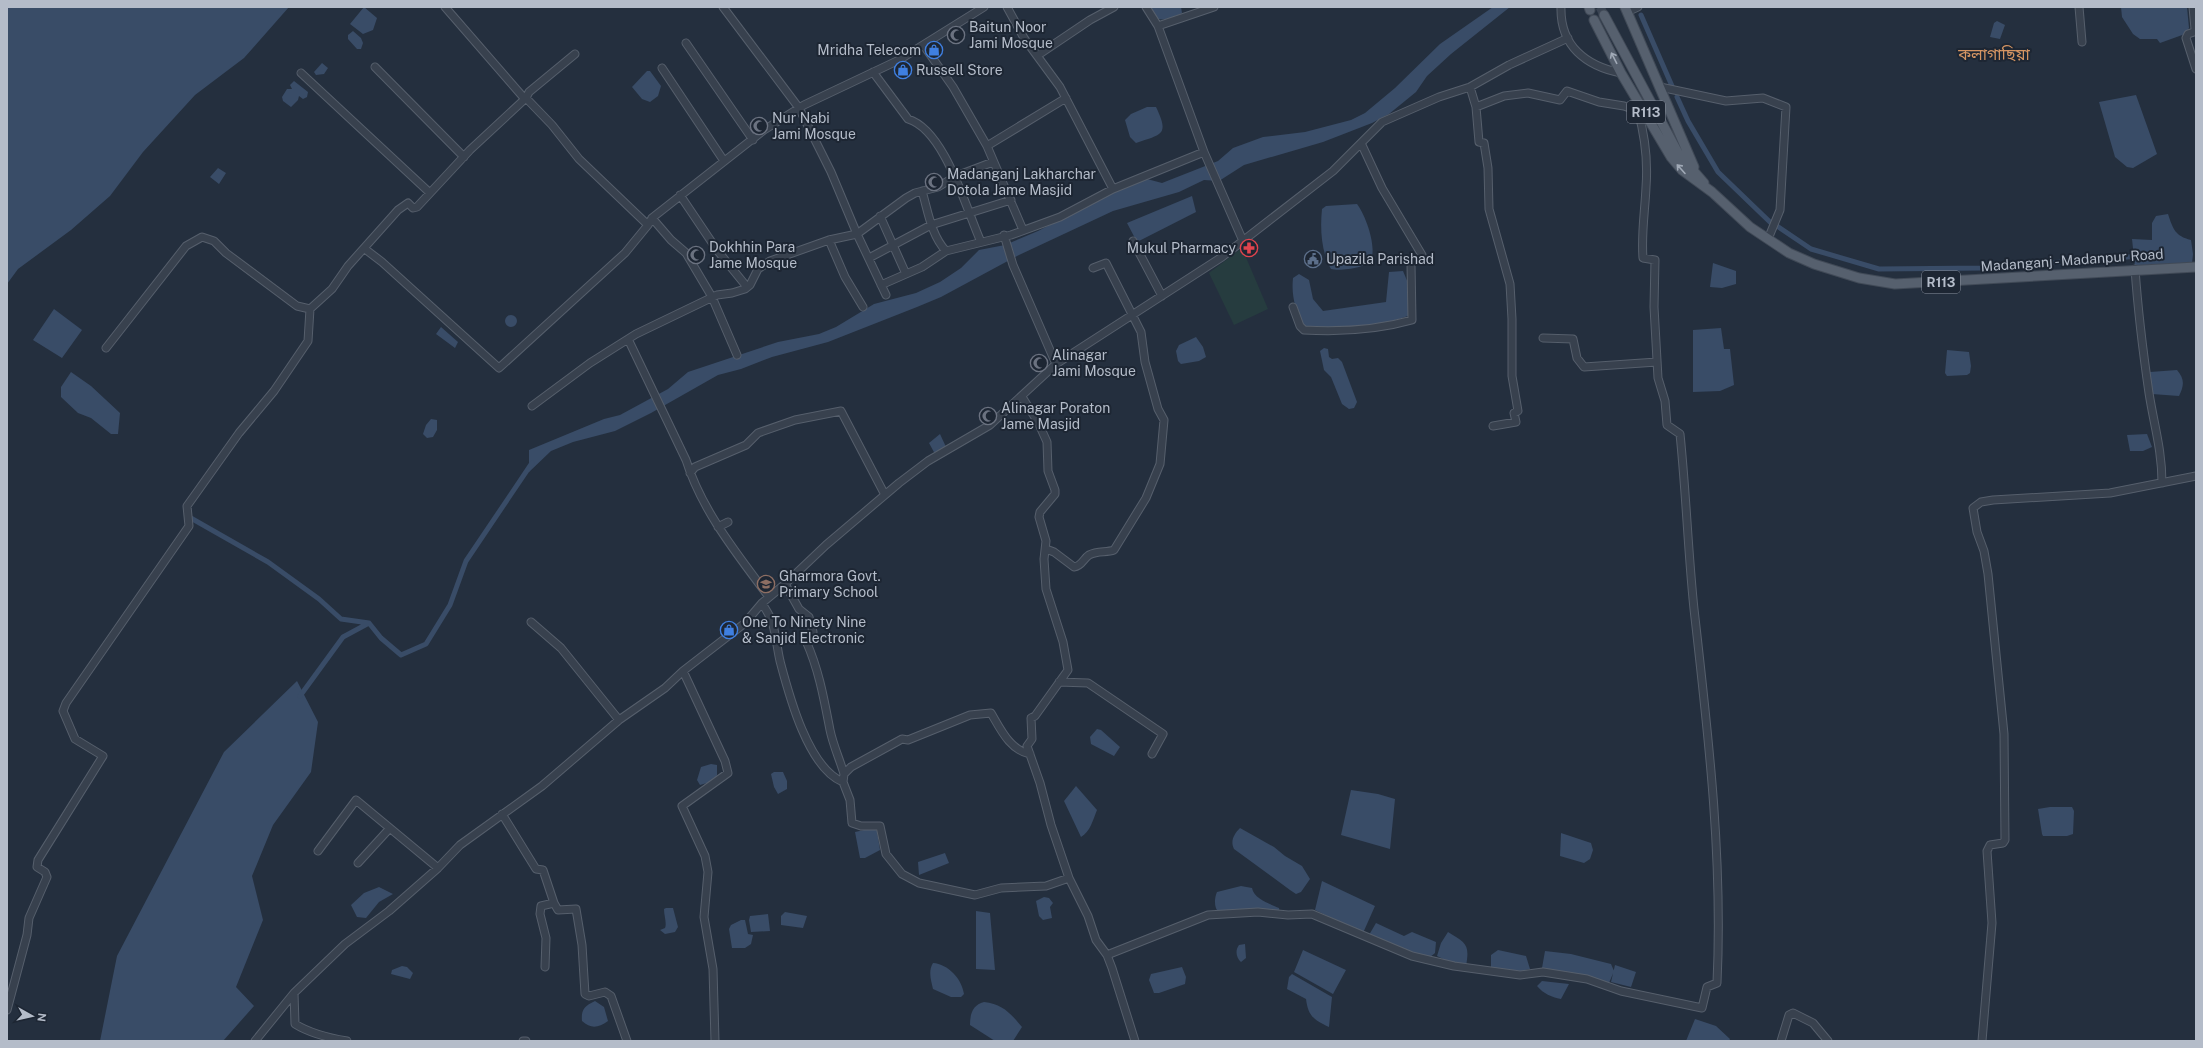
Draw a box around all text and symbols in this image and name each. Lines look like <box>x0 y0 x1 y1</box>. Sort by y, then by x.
place label: Baitun Noor Jami Mosque <box>969 19 1053 51</box>
mosque icon: Baitun Noor Jami Mosque <box>946 25 966 45</box>
shop icon: Mridha Telecom <box>924 40 944 60</box>
place label: Mridha Telecom <box>817 42 921 58</box>
district label: কলাগাছিয়া <box>1957 45 2031 64</box>
one-way arrow <box>1609 52 1617 64</box>
shop icon: Russell Store <box>893 60 913 80</box>
place label: Russell Store <box>916 62 1003 78</box>
road number: R113 <box>1627 101 1665 123</box>
place label: Nur Nabi Jami Mosque <box>772 110 856 142</box>
mosque icon: Nur Nabi Jami Mosque <box>749 116 769 136</box>
one-way arrow <box>1677 164 1686 174</box>
place label: Madanganj Lakharchar Dotola Jame Masjid <box>947 166 1096 198</box>
mosque icon: Madanganj Lakharchar Dotola Jame Masjid <box>924 172 944 192</box>
pharmacy icon: Mukul Pharmacy <box>1239 238 1259 258</box>
place label: Dokhhin Para Jame Mosque <box>709 239 797 271</box>
place label: Mukul Pharmacy <box>1127 240 1237 256</box>
mosque icon: Dokhhin Para Jame Mosque <box>686 245 706 265</box>
street label: Madanganj - Madanpur Road <box>1980 246 2164 274</box>
public building icon: Upazila Parishad <box>1303 249 1323 269</box>
place label: Upazila Parishad <box>1326 251 1434 267</box>
road number: R113 <box>1922 271 1960 293</box>
place label: Alinagar Jami Mosque <box>1052 347 1136 379</box>
mosque icon: Alinagar Jami Mosque <box>1029 353 1049 373</box>
place label: Alinagar Poraton Jame Masjid <box>1001 400 1110 432</box>
mosque icon: Alinagar Poraton Jame Masjid <box>978 406 998 426</box>
place label: Gharmora Govt. Primary School <box>779 568 881 600</box>
school or university icon: Gharmora Govt. Primary School <box>756 574 776 594</box>
place label: One To Ninety Nine & Sanjid Electronic <box>742 614 866 646</box>
shop icon: One To Ninety Nine & Sanjid Electronic <box>719 620 739 640</box>
north arrow <box>12 996 52 1036</box>
text: N <box>35 1012 48 1022</box>

